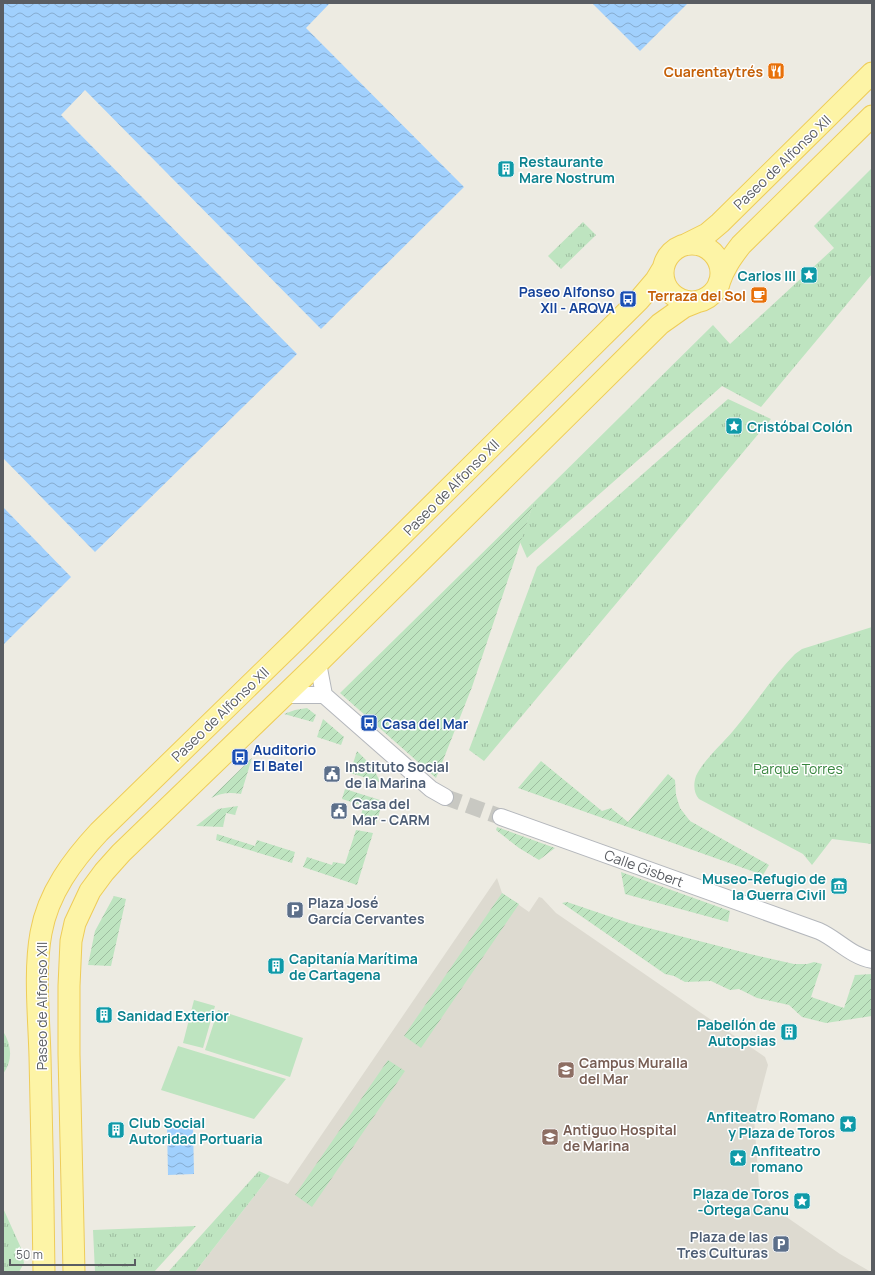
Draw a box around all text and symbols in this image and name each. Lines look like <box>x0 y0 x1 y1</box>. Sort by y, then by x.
restaurant icon: Cuarentaytrés <box>766 61 786 81</box>
place label: Cuarentaytrés <box>664 62 763 81</box>
street label: Paseo de Alfonso XII <box>729 110 835 214</box>
place label: Restaurante Mare Nostrum <box>519 152 615 187</box>
building icon: Restaurante Mare Nostrum <box>496 159 516 179</box>
place icon: Carlos III <box>799 265 819 285</box>
place label: Carlos III <box>737 266 796 285</box>
place label: Paseo Alfonso XII - ARQVA <box>519 282 616 317</box>
cafe icon: Terraza del Sol <box>749 285 769 305</box>
place label: Terraza del Sol <box>648 286 746 305</box>
bus stop icon: Paseo Alfonso XII - ARQVA <box>618 289 638 309</box>
place icon: Cristóbal Colón <box>724 416 744 436</box>
place label: Cristóbal Colón <box>747 417 853 436</box>
street label: Paseo de Alfonso XII <box>399 435 503 539</box>
street label: Paseo de Alfonso XII <box>167 662 273 766</box>
bus stop icon: Casa del Mar <box>359 713 379 733</box>
place label: Casa del Mar <box>382 714 469 733</box>
place label: Auditorio El Batel <box>253 740 317 775</box>
bus stop icon: Auditorio El Batel <box>230 747 250 767</box>
place label: Instituto Social de la Marina <box>345 757 449 792</box>
park label: Parque Torres <box>753 759 843 778</box>
public building icon: Instituto Social de la Marina <box>322 764 342 784</box>
place label: Casa del Mar - CARM <box>352 794 430 829</box>
public building icon: Casa del Mar - CARM <box>329 801 349 821</box>
street label: Calle Gisbert <box>602 845 687 891</box>
place label: Museo-Refugio de la Guerra Civil <box>702 869 826 904</box>
museum icon: Museo-Refugio de la Guerra Civil <box>829 876 849 896</box>
place label: Plaza José García Cervantes <box>308 893 425 928</box>
parking icon: Plaza José García Cervantes <box>285 900 305 920</box>
street label: Paseo de Alfonso XII <box>32 942 51 1070</box>
place label: Capitanía Marítima de Cartagena <box>289 949 418 984</box>
building icon: Capitanía Marítima de Cartagena <box>266 956 286 976</box>
building icon: Sanidad Exterior <box>94 1005 114 1025</box>
place label: Sanidad Exterior <box>117 1006 229 1025</box>
place label: Pabellón de Autopsias <box>697 1015 776 1050</box>
building icon: Pabellón de Autopsias <box>779 1022 799 1042</box>
place label: Campus Muralla del Mar <box>579 1053 688 1088</box>
school or university icon: Campus Muralla del Mar <box>556 1060 576 1080</box>
place label: Anfiteatro Romano y Plaza de Toros <box>707 1107 835 1142</box>
place label: Club Social Autoridad Portuaria <box>129 1113 263 1148</box>
place icon: Anfiteatro Romano y Plaza de Toros <box>838 1114 858 1134</box>
building icon: Club Social Autoridad Portuaria <box>106 1120 126 1140</box>
place label: Antiguo Hospital de Marina <box>563 1120 677 1155</box>
school or university icon: Antiguo Hospital de Marina <box>540 1127 560 1147</box>
place label: Anfiteatro romano <box>751 1141 821 1176</box>
place icon: Anfiteatro romano <box>728 1148 748 1168</box>
place label: Plaza de Toros -Òrtega Canu <box>693 1184 789 1219</box>
place icon: Plaza de Toros -Òrtega Canu <box>792 1191 812 1211</box>
place label: Plaza de las Tres Culturas <box>677 1227 768 1262</box>
parking icon: Plaza de las Tres Culturas <box>771 1234 791 1254</box>
scale bar <box>10 1241 135 1267</box>
text: 50 m <box>16 1246 43 1263</box>

